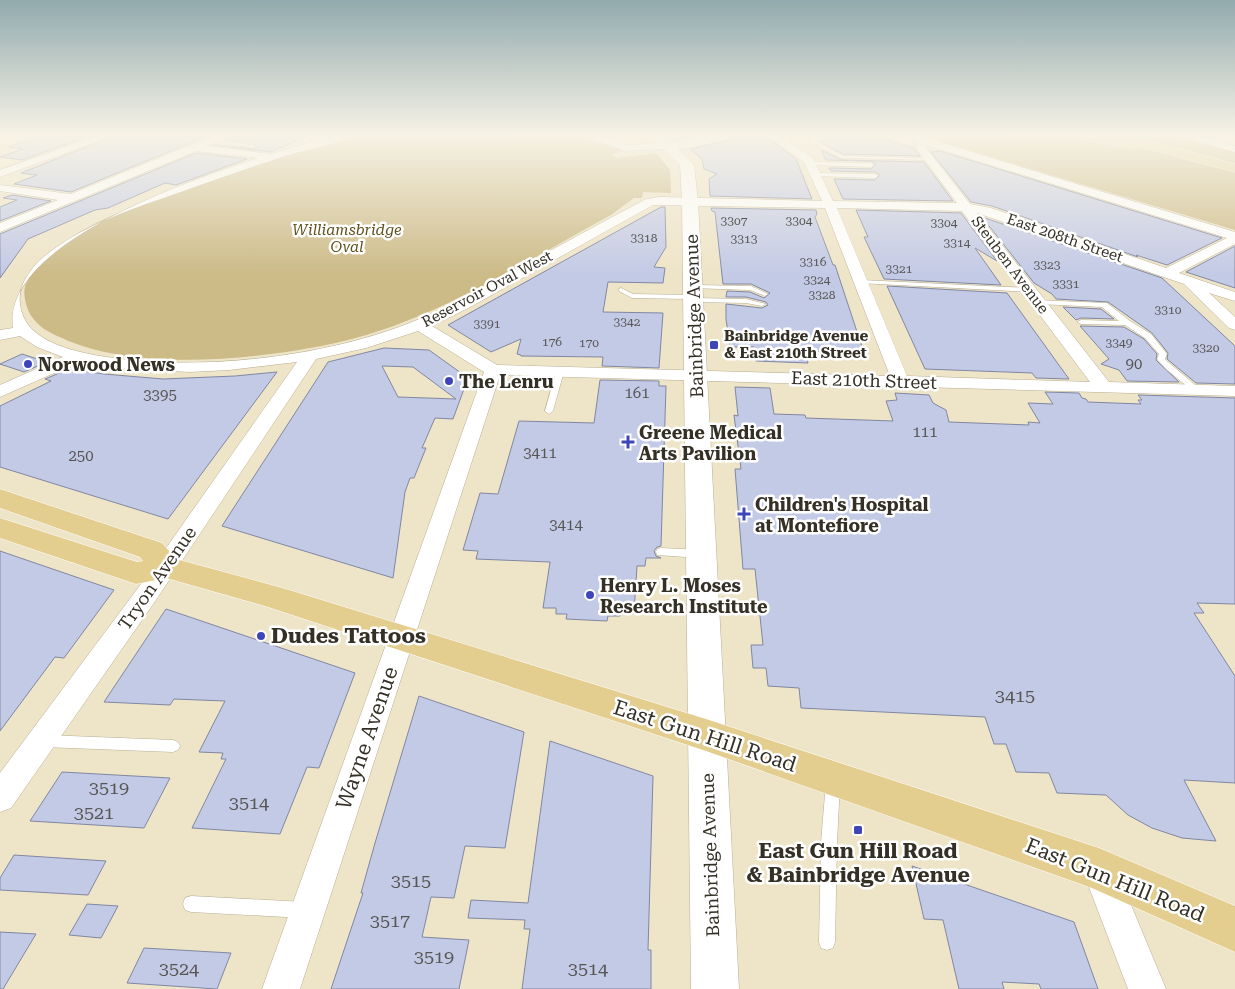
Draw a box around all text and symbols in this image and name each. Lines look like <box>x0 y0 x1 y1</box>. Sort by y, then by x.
street label: East 208th Street <box>1005 210 1126 266</box>
street label: Steuben Avenue <box>967 213 1053 317</box>
house number: 3307 <box>721 214 748 228</box>
house number: 3304 <box>786 214 813 228</box>
house number: 3304 <box>931 216 958 230</box>
park label: Williamsbridge Oval <box>292 221 402 256</box>
house number: 3318 <box>631 231 658 245</box>
house number: 3313 <box>731 232 758 246</box>
street label: Bainbridge Avenue <box>681 234 707 398</box>
house number: 3314 <box>944 236 971 250</box>
street label: Reservoir Oval West <box>419 247 556 331</box>
house number: 3316 <box>800 255 827 269</box>
house number: 3323 <box>1034 258 1061 272</box>
house number: 3321 <box>886 262 913 276</box>
house number: 3324 <box>804 273 831 287</box>
house number: 3331 <box>1053 277 1080 291</box>
house number: 3328 <box>809 288 836 302</box>
house number: 3310 <box>1155 303 1182 317</box>
house number: 3342 <box>614 315 641 329</box>
house number: 3391 <box>474 317 501 331</box>
place label: Bainbridge Avenue & East 210th Street <box>724 327 869 362</box>
house number: 176 <box>542 335 562 349</box>
house number: 170 <box>579 336 599 350</box>
house number: 3349 <box>1106 336 1133 350</box>
marker: Bainbridge Avenue & East 210th Street <box>708 339 720 351</box>
house number: 3320 <box>1193 341 1220 355</box>
place label: Norwood News <box>38 354 175 375</box>
house number: 90 <box>1126 355 1142 373</box>
marker: Norwood News <box>22 358 34 370</box>
street label: East 210th Street <box>791 367 938 393</box>
place label: The Lenru <box>459 371 554 392</box>
marker: The Lenru <box>443 375 455 387</box>
house number: 161 <box>624 384 650 402</box>
house number: 3395 <box>143 386 177 404</box>
place label: Greene Medical Arts Pavilion <box>639 422 782 464</box>
house number: 111 <box>912 423 938 441</box>
marker: Greene Medical Arts Pavilion <box>621 435 635 449</box>
house number: 3411 <box>523 444 557 462</box>
house number: 250 <box>68 447 94 465</box>
place label: Children's Hospital at Montefiore <box>755 494 929 536</box>
marker: Children's Hospital at Montefiore <box>737 507 751 521</box>
house number: 3414 <box>549 516 583 534</box>
street label: Tryon Avenue <box>114 522 201 634</box>
place label: Henry L. Moses Research Institute <box>600 575 768 617</box>
marker: Henry L. Moses Research Institute <box>584 589 596 601</box>
place label: Dudes Tattoos <box>271 624 426 648</box>
marker: Dudes Tattoos <box>255 630 267 642</box>
street label: Wayne Avenue <box>331 663 403 813</box>
house number: 3415 <box>995 685 1035 706</box>
street label: East Gun Hill Road <box>610 695 800 777</box>
street label: Bainbridge Avenue <box>697 773 723 937</box>
house number: 3519 <box>89 777 129 798</box>
house number: 3514 <box>229 792 269 813</box>
house number: 3521 <box>74 802 114 823</box>
marker: East Gun Hill Road & Bainbridge Avenue <box>852 824 864 836</box>
street label: East Gun Hill Road <box>1022 833 1209 927</box>
place label: East Gun Hill Road & Bainbridge Avenue <box>746 839 970 887</box>
house number: 3515 <box>391 870 431 891</box>
house number: 3517 <box>370 910 410 931</box>
house number: 3519 <box>414 946 454 967</box>
house number: 3524 <box>159 958 199 979</box>
house number: 3514 <box>568 958 608 979</box>

